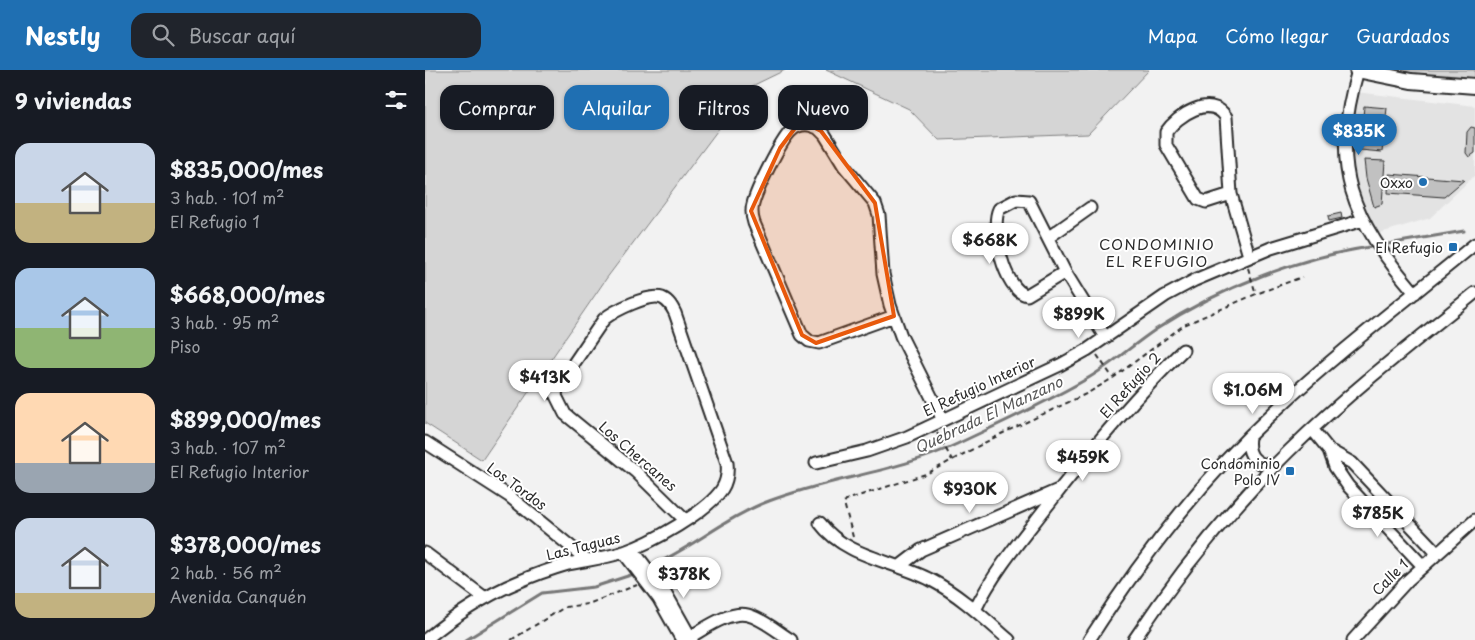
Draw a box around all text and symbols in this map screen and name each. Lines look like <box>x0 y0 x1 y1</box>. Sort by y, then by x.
search box <box>131 13 481 58</box>
text: Nestly <box>25 17 101 53</box>
icon: search <box>149 21 177 49</box>
text: Buscar aquí <box>189 21 296 49</box>
text: Mapa <box>1148 22 1197 49</box>
text: Cómo llegar <box>1225 22 1328 49</box>
text: Guardados <box>1356 22 1450 49</box>
text: 9 viviendas <box>15 84 132 116</box>
chip: Comprar <box>440 85 554 130</box>
chip: Alquilar <box>564 85 669 130</box>
chip: Filtros <box>679 85 768 130</box>
chip: Nuevo <box>778 85 868 130</box>
icon: filters <box>382 86 410 114</box>
pin: $835K <box>1324 114 1394 156</box>
text: $835K <box>1333 118 1385 142</box>
text: $835,000/mes <box>170 153 323 185</box>
icon: home <box>55 163 115 223</box>
place label: Oxxo <box>1380 172 1413 193</box>
marker: Oxxo <box>1417 176 1429 188</box>
text: 3 hab. · 101 m² <box>170 185 284 209</box>
text: El Refugio 1 <box>170 209 260 233</box>
pin: $668K <box>955 222 1025 265</box>
text: $668K <box>963 227 1017 251</box>
district label: CONDOMINIO EL REFUGIO <box>1099 232 1215 272</box>
place label: El Refugio <box>1375 237 1443 258</box>
marker: El Refugio <box>1447 241 1459 253</box>
text: $668,000/mes <box>170 278 325 310</box>
icon: home <box>55 288 115 348</box>
pin: $899K <box>1044 296 1114 339</box>
text: $899K <box>1053 301 1105 325</box>
text: 3 hab. · 95 m² <box>170 310 279 334</box>
text: Piso <box>170 334 200 358</box>
street label: El Refugio 2 <box>1095 347 1165 423</box>
street label: El Refugio Interior <box>919 351 1039 421</box>
pin: $413K <box>510 360 580 402</box>
text: $413K <box>520 364 570 388</box>
water label: Quebrada El Manzano <box>910 369 1066 458</box>
pin: $1.06M <box>1212 372 1294 415</box>
text: $1.06M <box>1223 377 1283 401</box>
text: $899,000/mes <box>170 403 321 435</box>
icon: home <box>55 413 115 473</box>
street label: Los Chercanes <box>594 416 682 496</box>
text: 3 hab. · 107 m² <box>170 435 286 459</box>
pin: $459K <box>1048 440 1118 482</box>
text: $459K <box>1057 444 1109 468</box>
place label: Condominio Polo IV <box>1200 453 1280 490</box>
street label: Los Tordos <box>483 457 551 515</box>
text: El Refugio Interior <box>170 459 309 483</box>
marker: Condominio Polo IV <box>1284 465 1296 477</box>
pin: $930K <box>935 472 1005 514</box>
text: $930K <box>943 476 997 500</box>
pin: $785K <box>1343 496 1413 538</box>
text: $785K <box>1352 500 1404 524</box>
street label: Las Taguas <box>544 527 622 565</box>
text: $378,000/mes <box>170 528 321 560</box>
icon: home <box>55 538 115 598</box>
street label: Calle 1 <box>1367 554 1413 600</box>
pin: $378K <box>649 556 719 599</box>
text: 2 hab. · 56 m² <box>170 560 282 584</box>
text: $378K <box>658 561 710 585</box>
text: Avenida Canquén <box>170 584 307 608</box>

